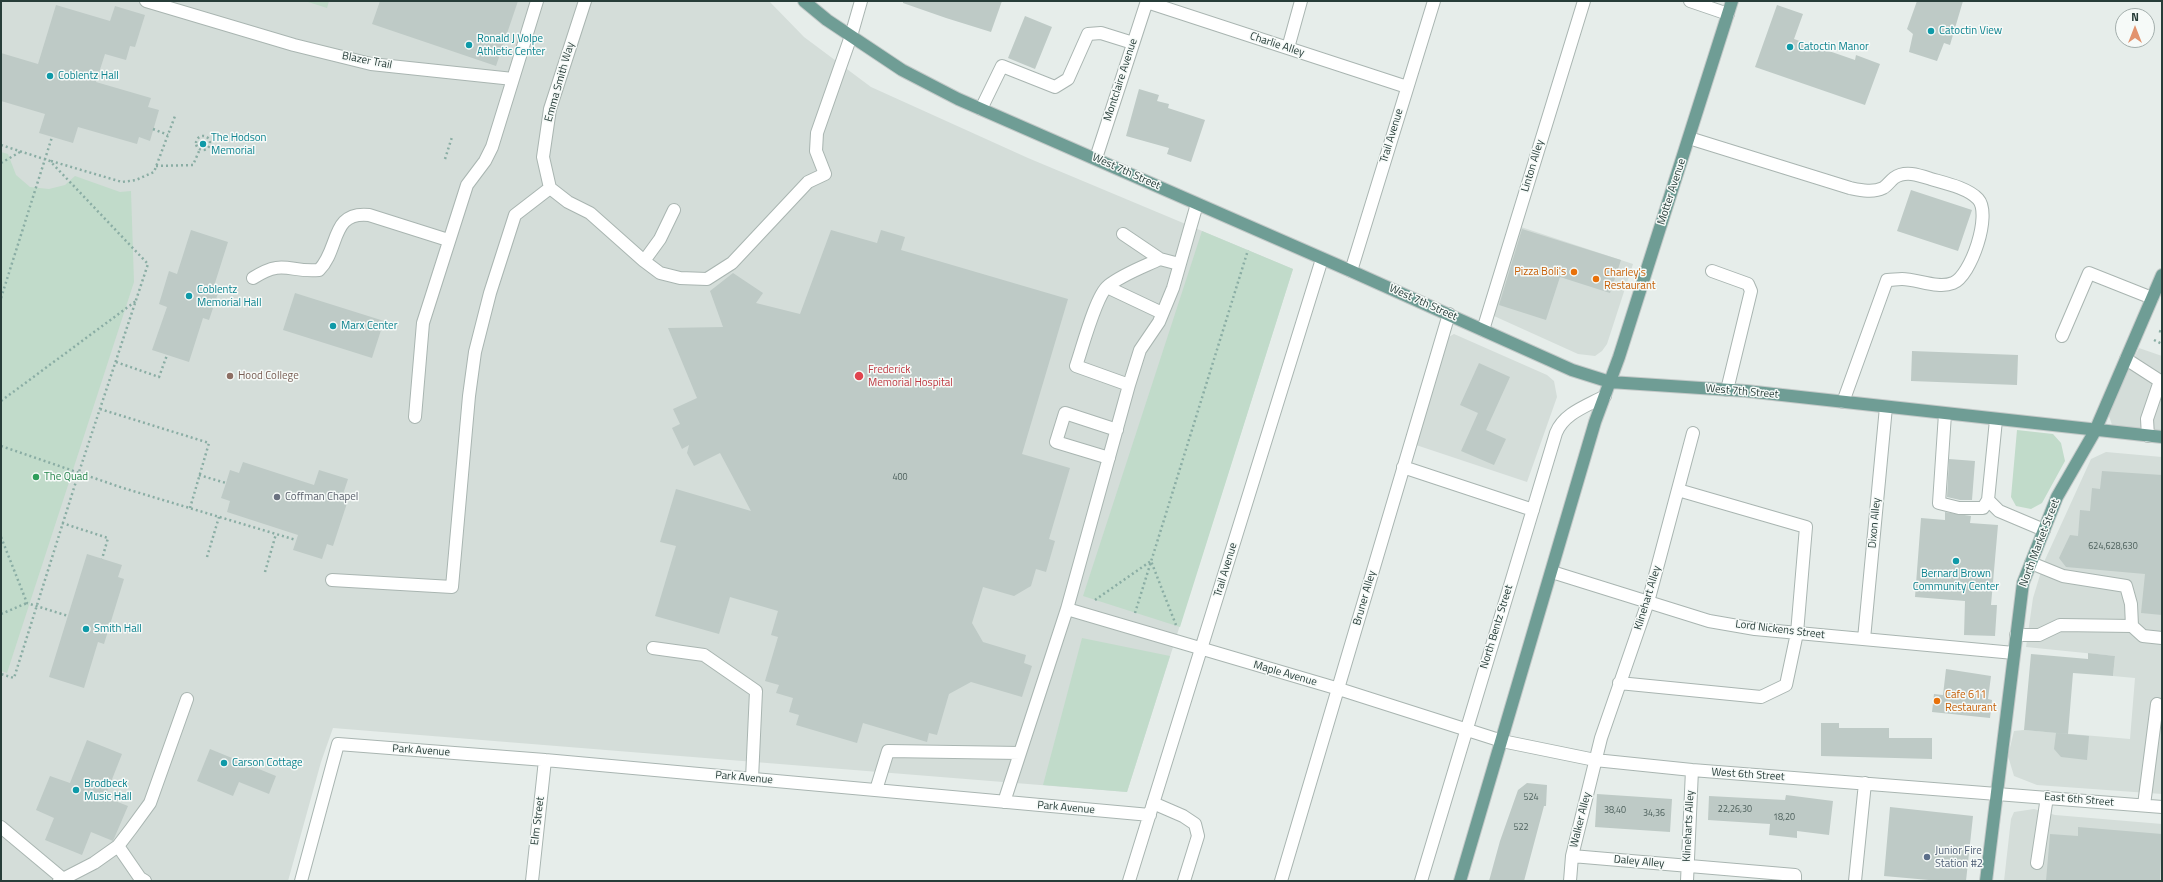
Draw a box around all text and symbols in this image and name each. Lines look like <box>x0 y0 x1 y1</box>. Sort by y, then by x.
north arrow <box>2115 8 2155 48</box>
text: N <box>2131 9 2139 25</box>
place label: Catoctin View <box>1939 24 2002 38</box>
marker: Catoctin View <box>1926 26 1936 36</box>
street label: Charlie Alley <box>1248 30 1306 60</box>
place label: Ronald J Volpe Athletic Center <box>477 32 545 58</box>
street label: Montclaire Avenue <box>1101 37 1141 123</box>
marker: Ronald J Volpe Athletic Center <box>464 40 474 50</box>
place label: Catoctin Manor <box>1798 40 1869 54</box>
street label: Emma Smith Way <box>542 41 578 123</box>
marker: Catoctin Manor <box>1785 42 1795 52</box>
street label: Blazer Trail <box>341 50 393 72</box>
place label: Coblentz Hall <box>58 69 119 83</box>
marker: Coblentz Hall <box>45 71 55 81</box>
street label: Trail Avenue <box>1378 107 1406 165</box>
place label: The Hodson Memorial <box>211 131 266 157</box>
street label: Linton Alley <box>1519 138 1547 194</box>
marker: The Hodson Memorial <box>198 139 208 149</box>
street label: West 7th Street <box>1090 151 1162 193</box>
street label: Motter Avenue <box>1655 157 1689 227</box>
place label: Pizza Boli's <box>1514 265 1566 279</box>
place label: Charley's Restaurant <box>1604 266 1656 292</box>
marker: Pizza Boli's <box>1569 267 1579 277</box>
marker: Charley's Restaurant <box>1591 274 1601 284</box>
street label: West 7th Street <box>1387 282 1459 324</box>
place label: Coblentz Memorial Hall <box>197 283 261 309</box>
marker: Coblentz Memorial Hall <box>184 291 194 301</box>
place label: Marx Center <box>341 319 397 333</box>
marker: Marx Center <box>328 321 338 331</box>
place label: Frederick Memorial Hospital <box>868 363 953 389</box>
place label: Hood College <box>238 369 299 383</box>
marker: Frederick Memorial Hospital <box>853 370 865 382</box>
marker: Hood College <box>225 371 235 381</box>
street label: West 7th Street <box>1705 382 1779 402</box>
place label: The Quad <box>44 470 88 484</box>
marker: The Quad <box>31 472 41 482</box>
house number: 400 <box>892 473 908 483</box>
place label: Coffman Chapel <box>285 490 358 504</box>
marker: Coffman Chapel <box>272 492 282 502</box>
street label: Dixon Alley <box>1866 497 1884 549</box>
street label: North Market Street <box>2017 497 2063 589</box>
street label: Trail Avenue <box>1212 541 1240 599</box>
house number: 624,628,630 <box>2088 542 2138 552</box>
marker: Bernard Brown Community Center <box>1951 556 1961 566</box>
street label: Klinehart Alley <box>1632 564 1664 632</box>
place label: Bernard Brown Community Center <box>1913 567 1999 593</box>
street label: Bruner Alley <box>1351 569 1379 627</box>
street label: North Bentz Street <box>1478 583 1516 671</box>
street label: Lord Nickens Street <box>1735 618 1825 642</box>
place label: Smith Hall <box>94 622 142 636</box>
marker: Smith Hall <box>81 624 91 634</box>
street label: Maple Avenue <box>1252 659 1318 689</box>
place label: Cafe 611 Restaurant <box>1945 688 1997 714</box>
marker: Cafe 611 Restaurant <box>1932 696 1942 706</box>
street label: Park Avenue <box>392 742 450 760</box>
place label: Carson Cottage <box>232 756 303 770</box>
marker: Carson Cottage <box>219 758 229 768</box>
street label: West 6th Street <box>1711 766 1785 784</box>
street label: Park Avenue <box>715 769 773 787</box>
place label: Brodbeck Music Hall <box>84 777 132 803</box>
marker: Brodbeck Music Hall <box>71 785 81 795</box>
street label: Klineharts Alley <box>1681 790 1697 862</box>
street label: East 6th Street <box>2044 790 2114 810</box>
street label: Walker Alley <box>1568 791 1594 849</box>
house number: 524 <box>1523 793 1539 803</box>
street label: Elm Street <box>528 796 548 846</box>
street label: Park Avenue <box>1037 799 1095 817</box>
house number: 22,26,30 <box>1718 805 1752 815</box>
house number: 38,40 <box>1604 806 1626 816</box>
house number: 34,36 <box>1643 809 1665 819</box>
house number: 18,20 <box>1773 813 1795 823</box>
house number: 522 <box>1513 823 1529 833</box>
place label: Junior Fire Station #2 <box>1935 844 1983 870</box>
marker: Junior Fire Station #2 <box>1922 852 1932 862</box>
street label: Daley Alley <box>1613 853 1665 871</box>

